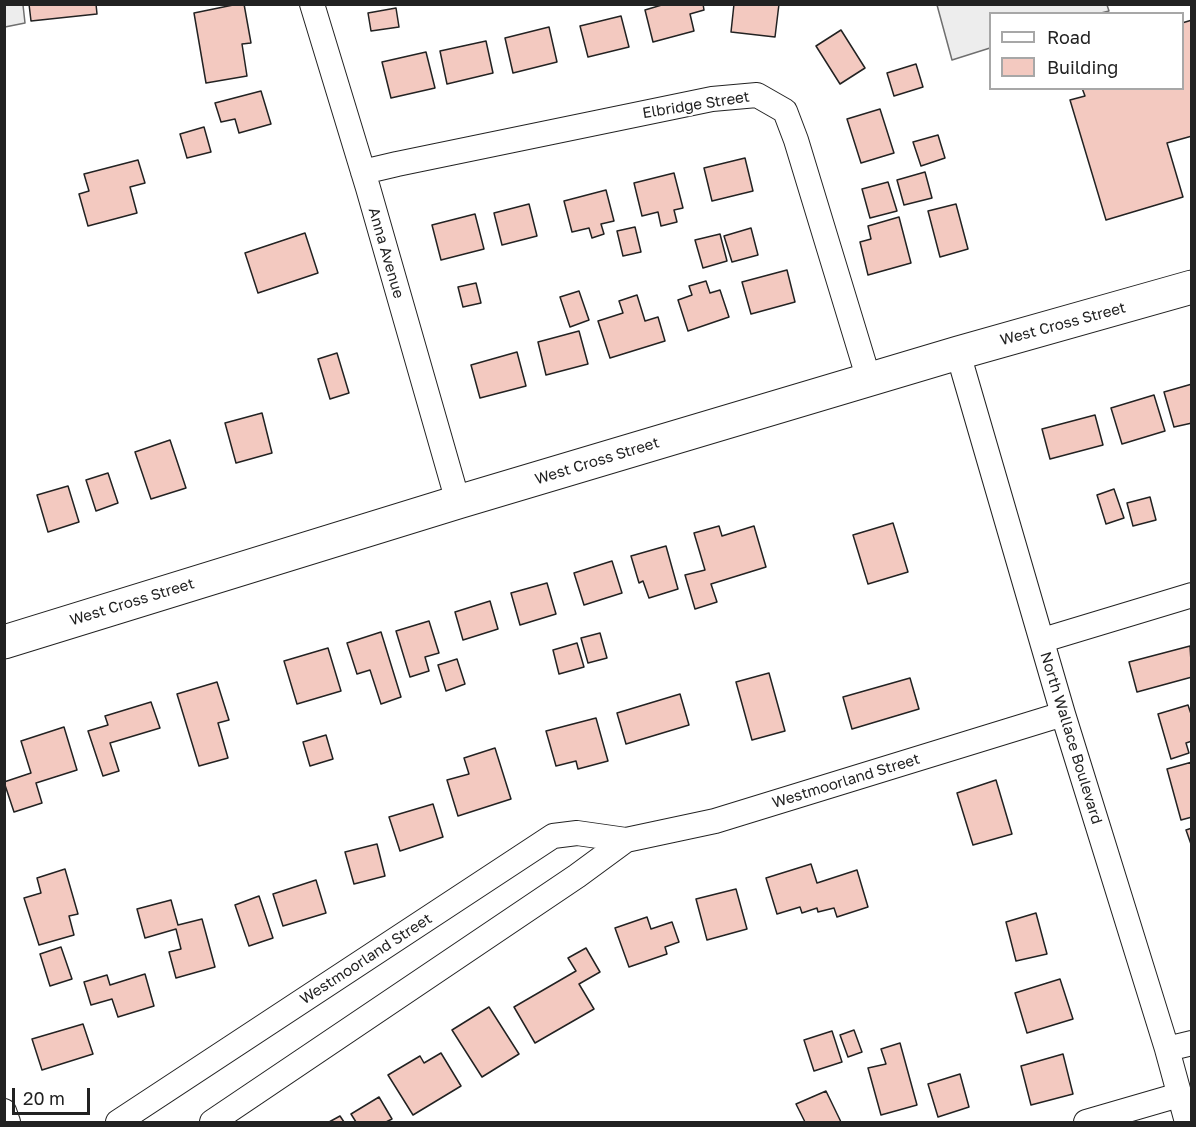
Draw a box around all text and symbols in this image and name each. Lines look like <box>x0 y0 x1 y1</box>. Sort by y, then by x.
legend <box>989 12 1184 90</box>
text: Road <box>1047 26 1091 48</box>
text: Building <box>1047 56 1118 78</box>
street label: Elbridge Street <box>641 88 751 122</box>
street label: Anna Avenue <box>364 205 408 301</box>
street label: West Cross Street <box>998 299 1128 349</box>
street label: West Cross Street <box>533 434 661 488</box>
street label: West Cross Street <box>68 575 196 629</box>
street label: North Wallace Boulevard <box>1036 650 1106 826</box>
street label: Westmoorland Street <box>770 750 922 812</box>
street label: Westmoorland Street <box>297 910 435 1008</box>
scale bar <box>15 1076 93 1114</box>
text: 20 m <box>23 1087 65 1109</box>

